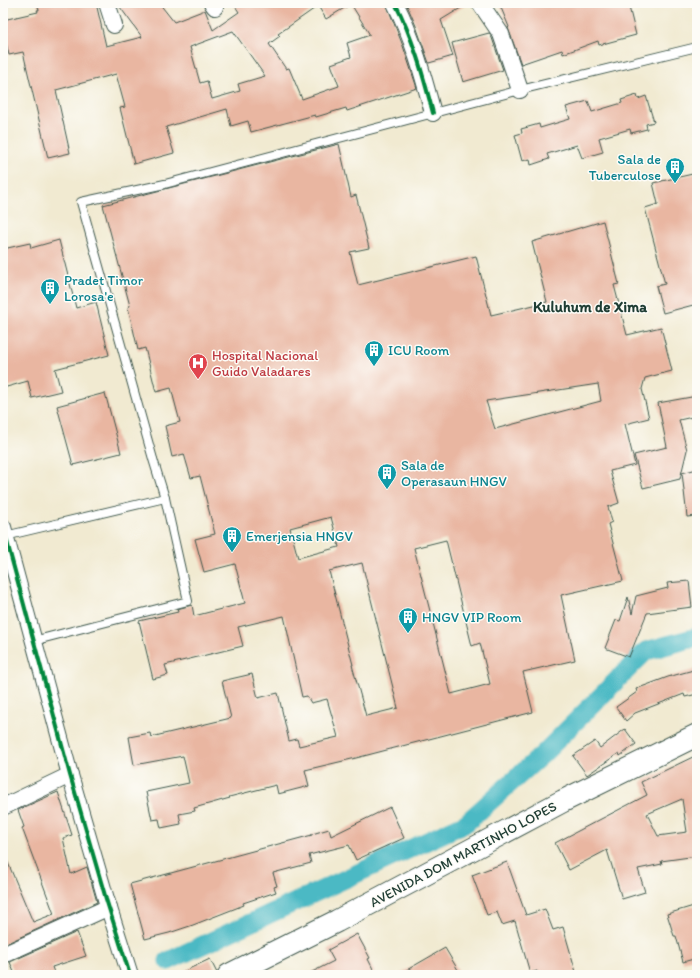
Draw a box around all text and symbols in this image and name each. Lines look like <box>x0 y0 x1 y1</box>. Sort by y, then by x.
place label: Sala de Tuberculose <box>589 151 661 184</box>
building icon: Sala de Tuberculose <box>664 156 686 184</box>
place label: Pradet Timor Lorosa'e <box>64 272 144 305</box>
building icon: Pradet Timor Lorosa'e <box>39 277 61 305</box>
district label: Kuluhum de Xima <box>533 298 647 316</box>
building icon: ICU Room <box>363 339 385 367</box>
place label: ICU Room <box>388 342 450 359</box>
place label: Hospital Nacional Guido Valadares <box>212 347 318 380</box>
hospital icon: Hospital Nacional Guido Valadares <box>187 352 209 380</box>
place label: Sala de Operasaun HNGV <box>401 457 508 490</box>
building icon: Sala de Operasaun HNGV <box>376 462 398 490</box>
building icon: Emerjensia HNGV <box>221 525 243 553</box>
place label: Emerjensia HNGV <box>246 528 354 545</box>
building icon: HNGV VIP Room <box>397 606 419 634</box>
place label: HNGV VIP Room <box>422 609 522 626</box>
street label: AVENIDA DOM MARTINHO LOPES <box>367 798 560 911</box>

